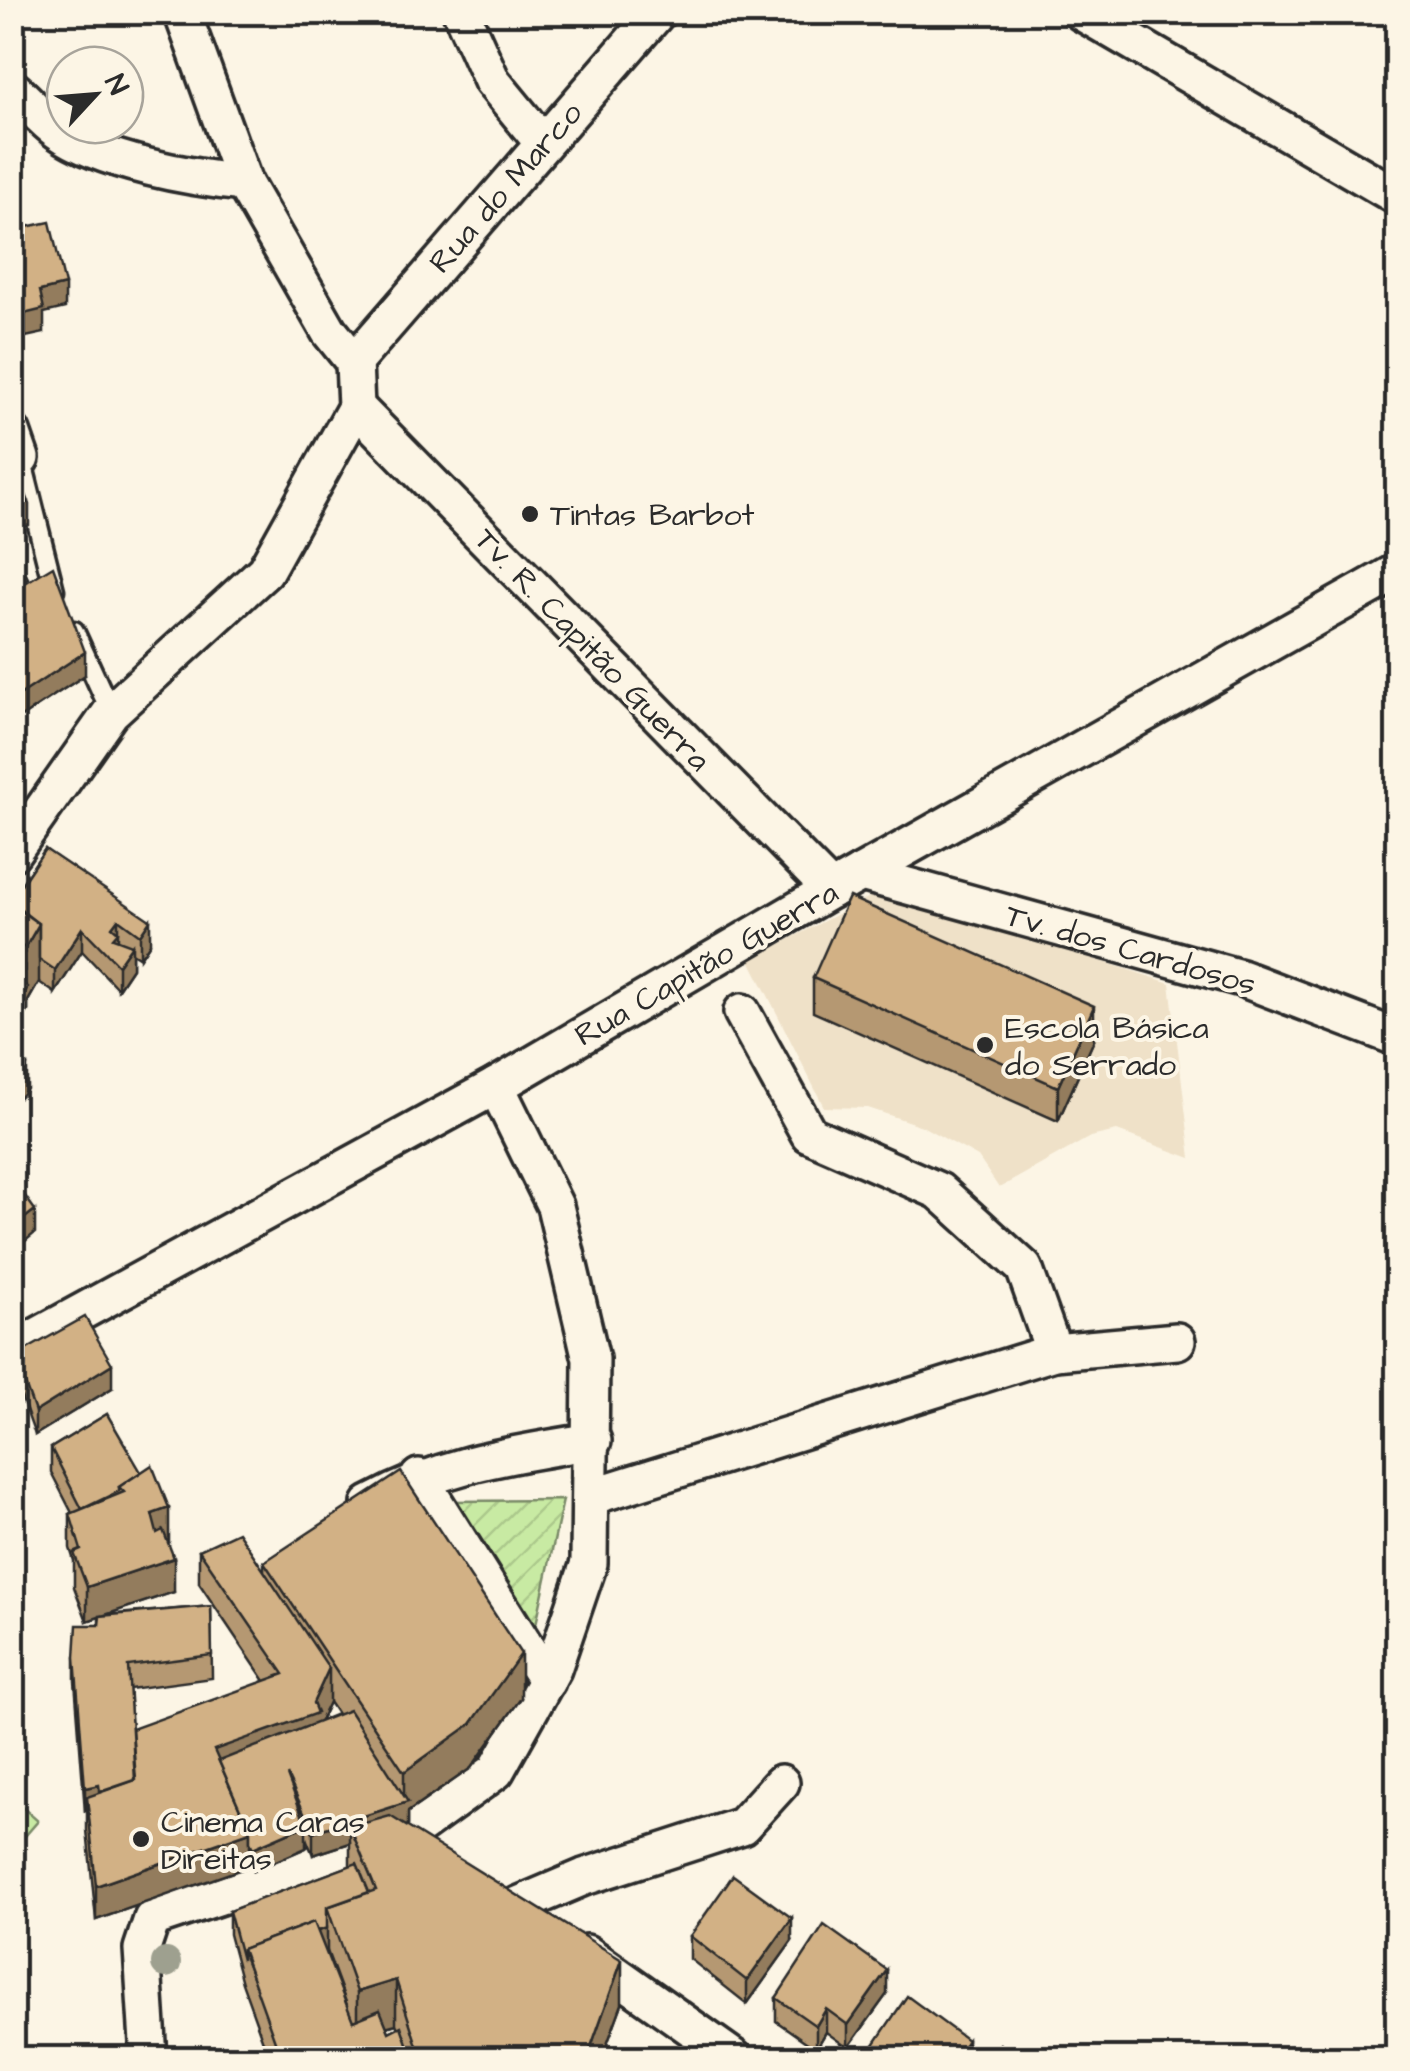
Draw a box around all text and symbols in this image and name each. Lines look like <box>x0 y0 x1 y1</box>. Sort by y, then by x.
north arrow <box>45 45 145 145</box>
text: N <box>95 68 138 102</box>
street label: Rua do Marco <box>419 92 593 284</box>
place label: Tintas Barbot <box>550 493 755 538</box>
marker: Tintas Barbot <box>519 503 541 525</box>
street label: Tv. R. Capitão Guerra <box>464 518 720 782</box>
street label: Rua Capitão Guerra <box>567 871 847 1058</box>
street label: Tv. dos Cardosos <box>1000 893 1261 1008</box>
place label: Escola Básica do Serrado <box>1005 1006 1209 1088</box>
marker: Escola Básica do Serrado <box>974 1034 996 1056</box>
place label: Cinema Caras Direitas <box>161 1800 365 1882</box>
marker: Cinema Caras Direitas <box>130 1828 152 1850</box>

